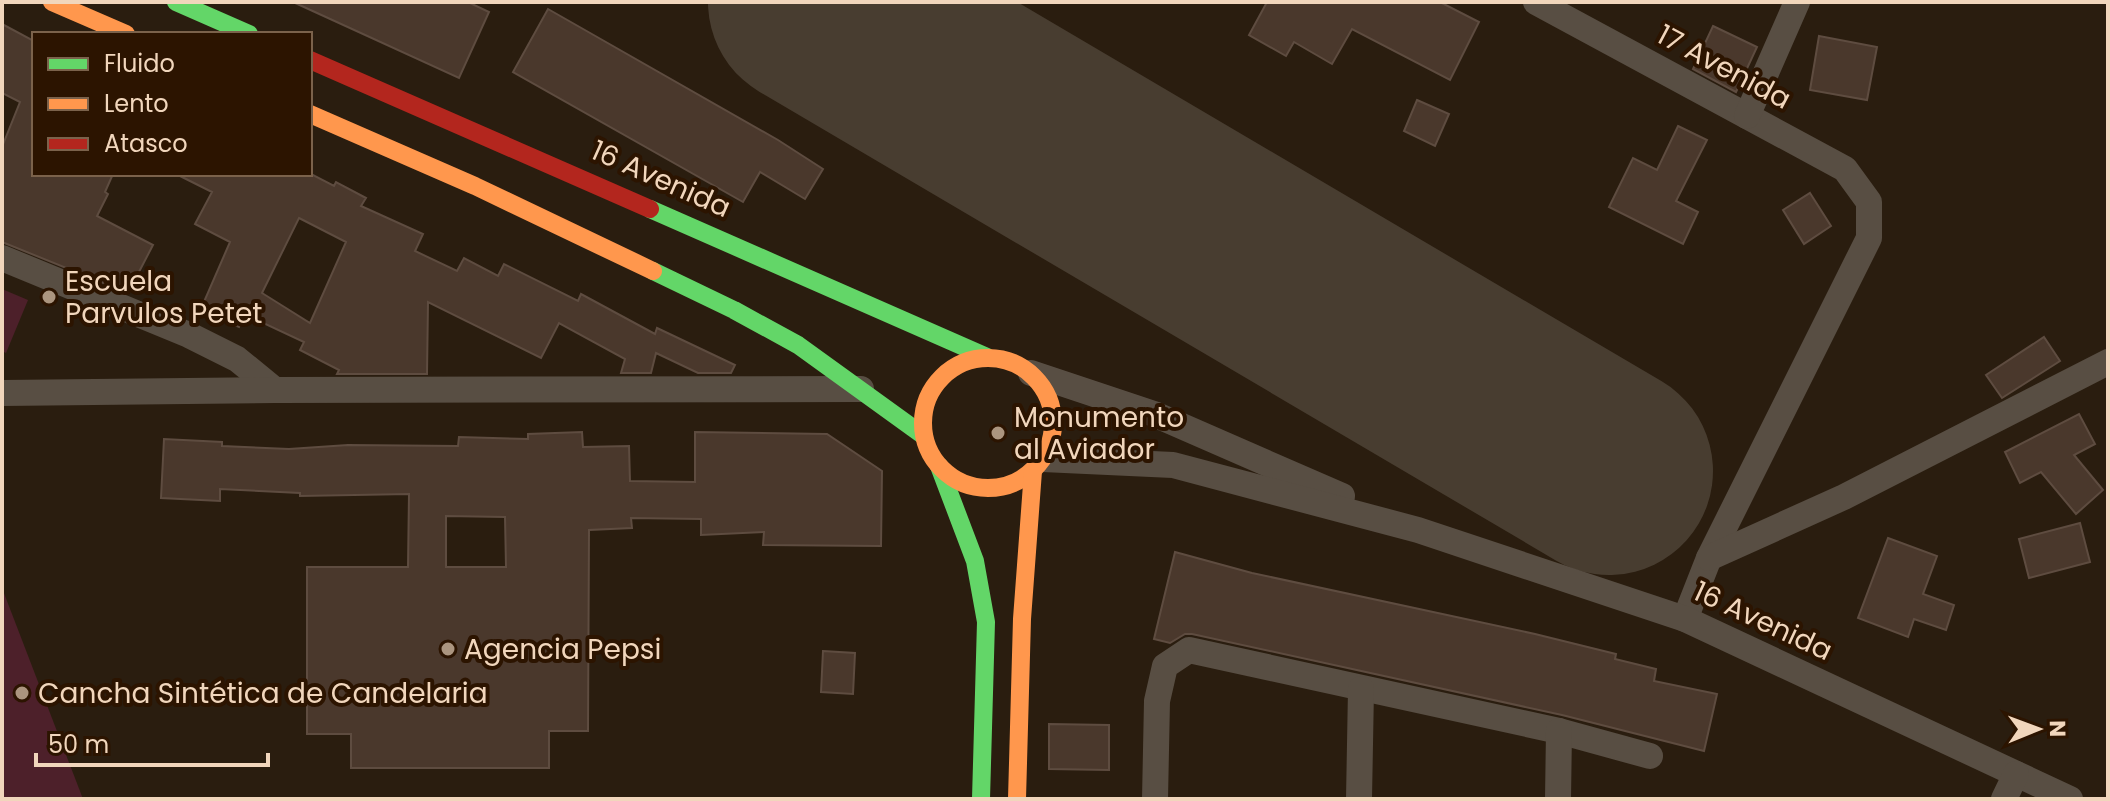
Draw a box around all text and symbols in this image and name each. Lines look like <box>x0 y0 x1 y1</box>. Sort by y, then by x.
street label: 17 Avenida <box>1650 15 1798 119</box>
legend <box>32 32 312 176</box>
text: Fluido <box>104 47 175 80</box>
text: Lento <box>104 87 169 120</box>
text: Atasco <box>104 127 188 160</box>
street label: 16 Avenida <box>585 131 737 227</box>
place label: Escuela Parvulos Petet <box>65 262 262 333</box>
marker: Escuela Parvulos Petet <box>40 288 58 306</box>
place label: Monumento al Aviador <box>1014 398 1184 469</box>
marker: Monumento al Aviador <box>989 424 1007 442</box>
street label: 16 Avenida <box>1687 572 1839 670</box>
place label: Agencia Pepsi <box>464 630 661 669</box>
marker: Agencia Pepsi <box>439 640 457 658</box>
place label: Cancha Sintética de Candelaria <box>38 674 488 713</box>
marker: Cancha Sintética de Candelaria <box>13 684 31 702</box>
north arrow <box>1998 689 2078 769</box>
scale bar <box>36 717 268 767</box>
text: N <box>2042 720 2073 737</box>
text: 50 m <box>48 728 109 761</box>

